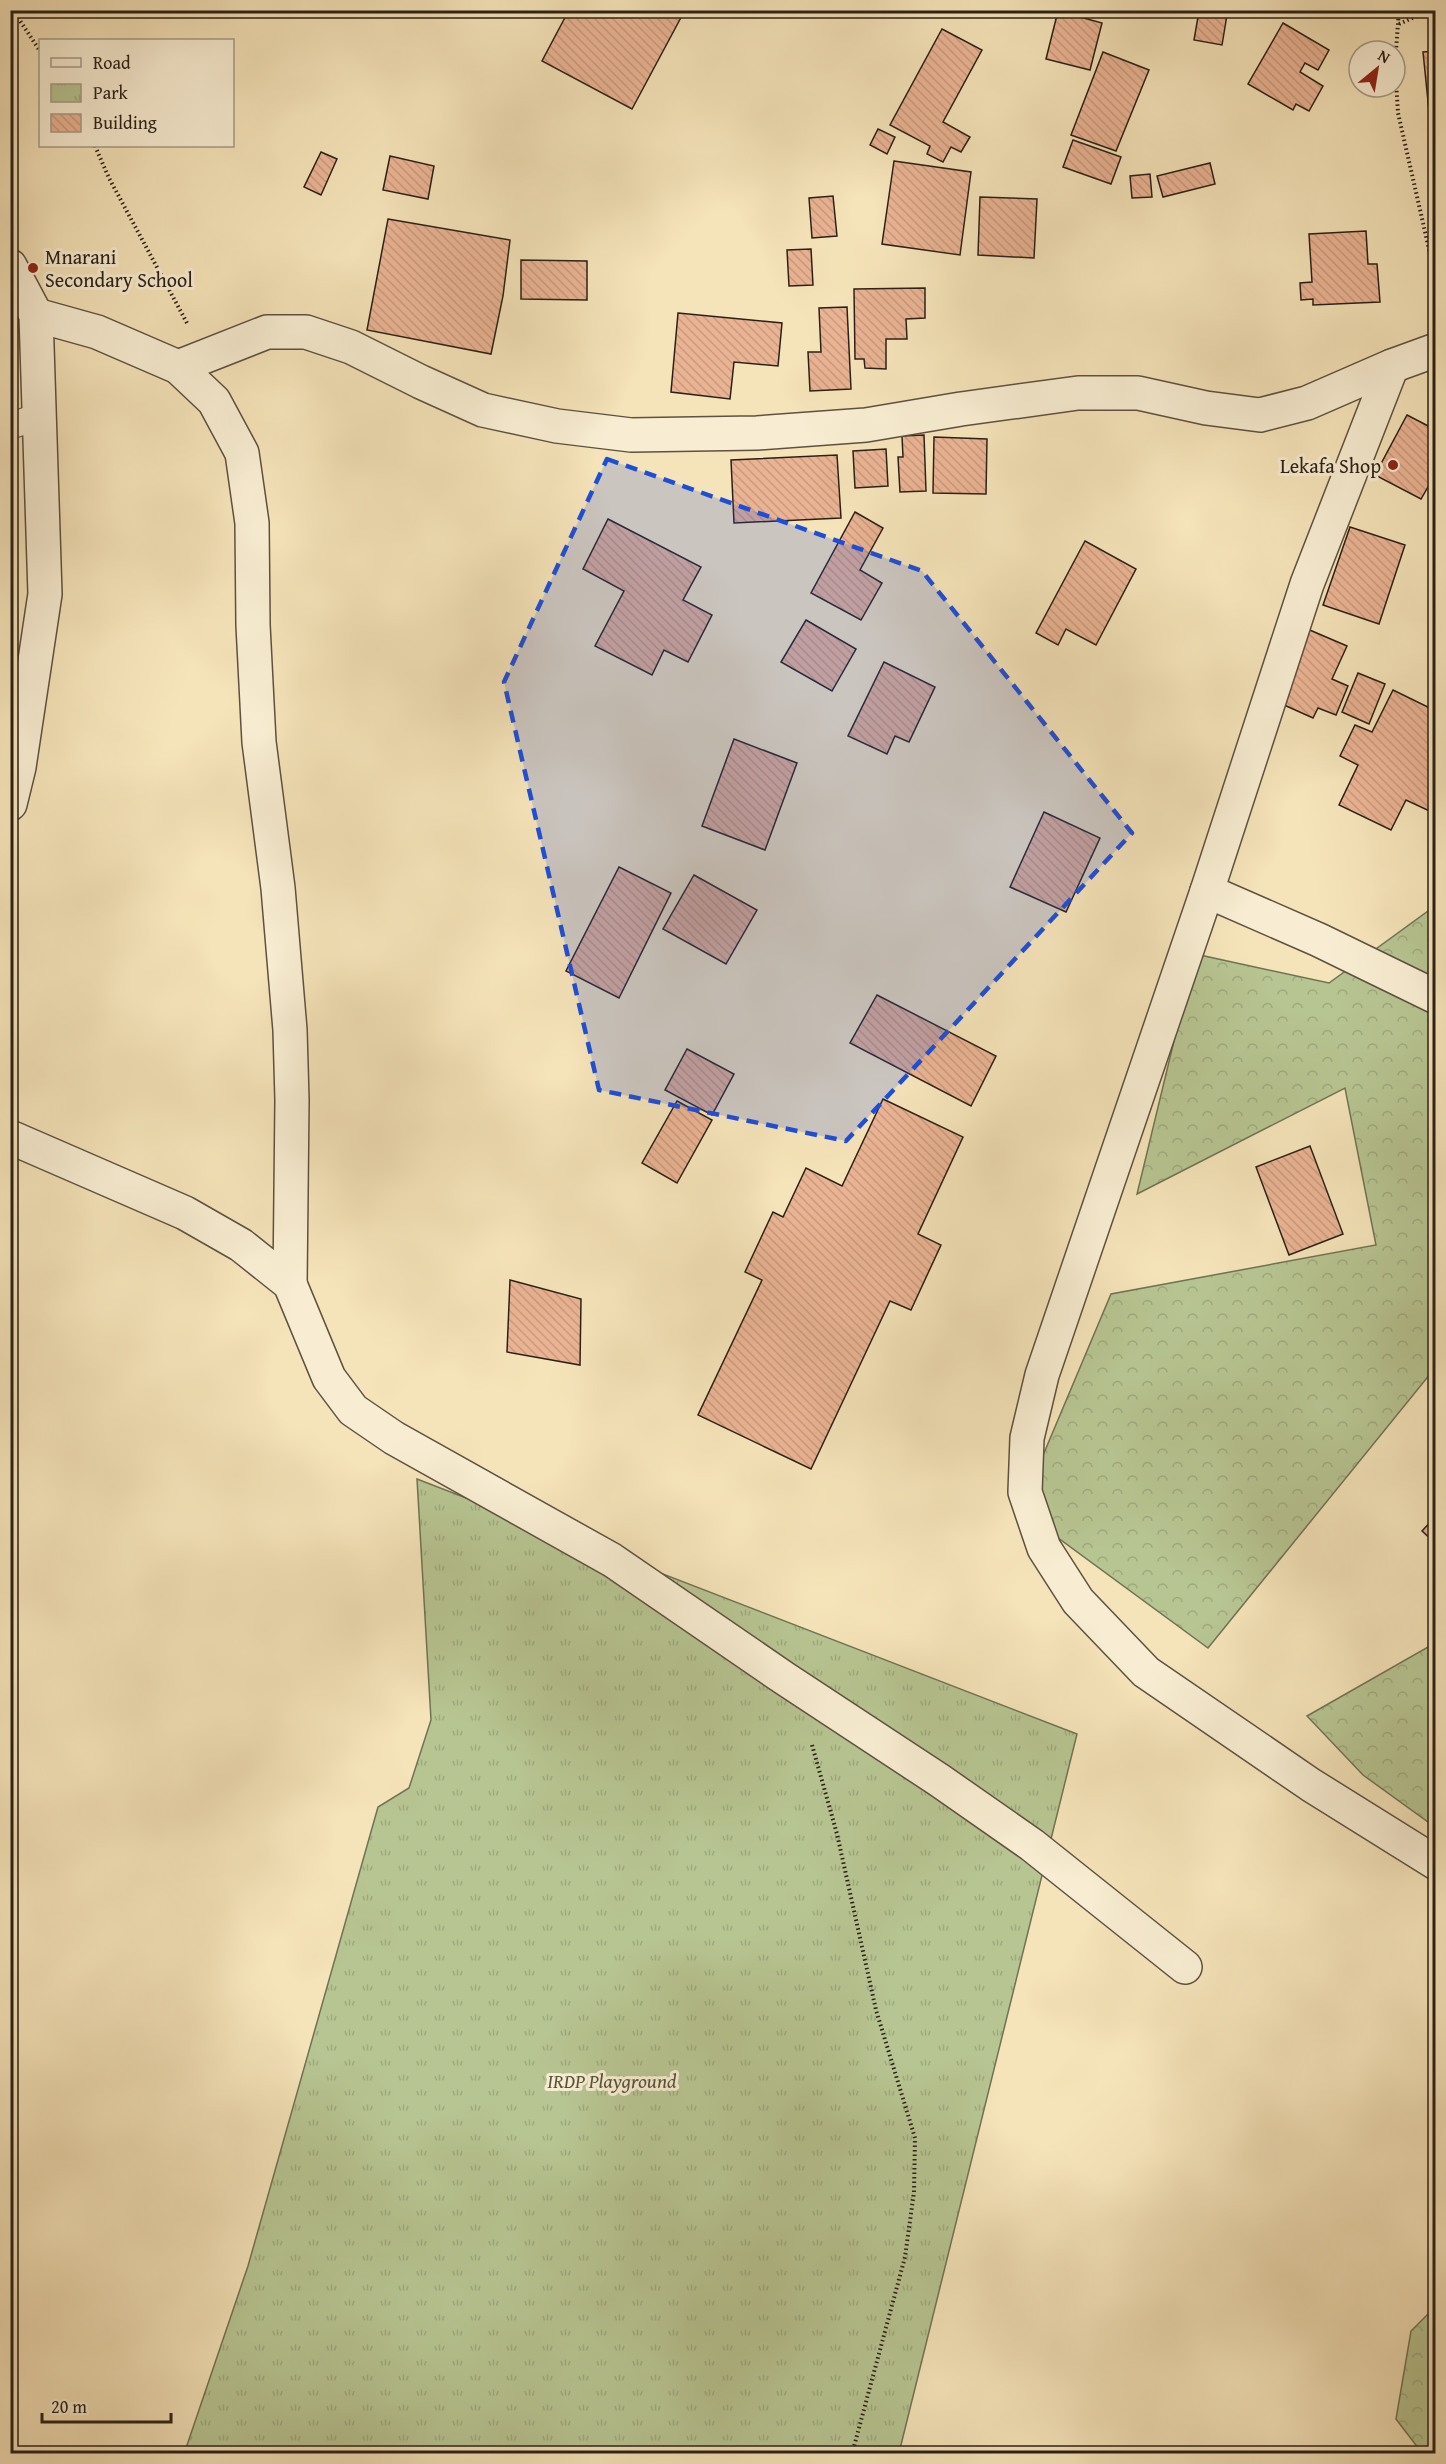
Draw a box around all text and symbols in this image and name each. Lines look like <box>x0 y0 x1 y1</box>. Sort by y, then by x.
legend <box>39 39 234 147</box>
north arrow <box>1347 39 1407 99</box>
text: N <box>1374 43 1395 69</box>
text: Road <box>93 49 131 76</box>
text: Park <box>93 79 129 106</box>
text: Building <box>93 109 157 136</box>
place label: Mnarani Secondary School <box>45 242 193 294</box>
marker: Mnarani Secondary School <box>26 261 40 275</box>
place label: Lekafa Shop <box>1280 451 1381 480</box>
marker: Lekafa Shop <box>1386 458 1400 472</box>
park label: IRDP Playground <box>547 2066 677 2095</box>
scale bar <box>42 2386 171 2424</box>
text: 20 m <box>51 2393 87 2420</box>

